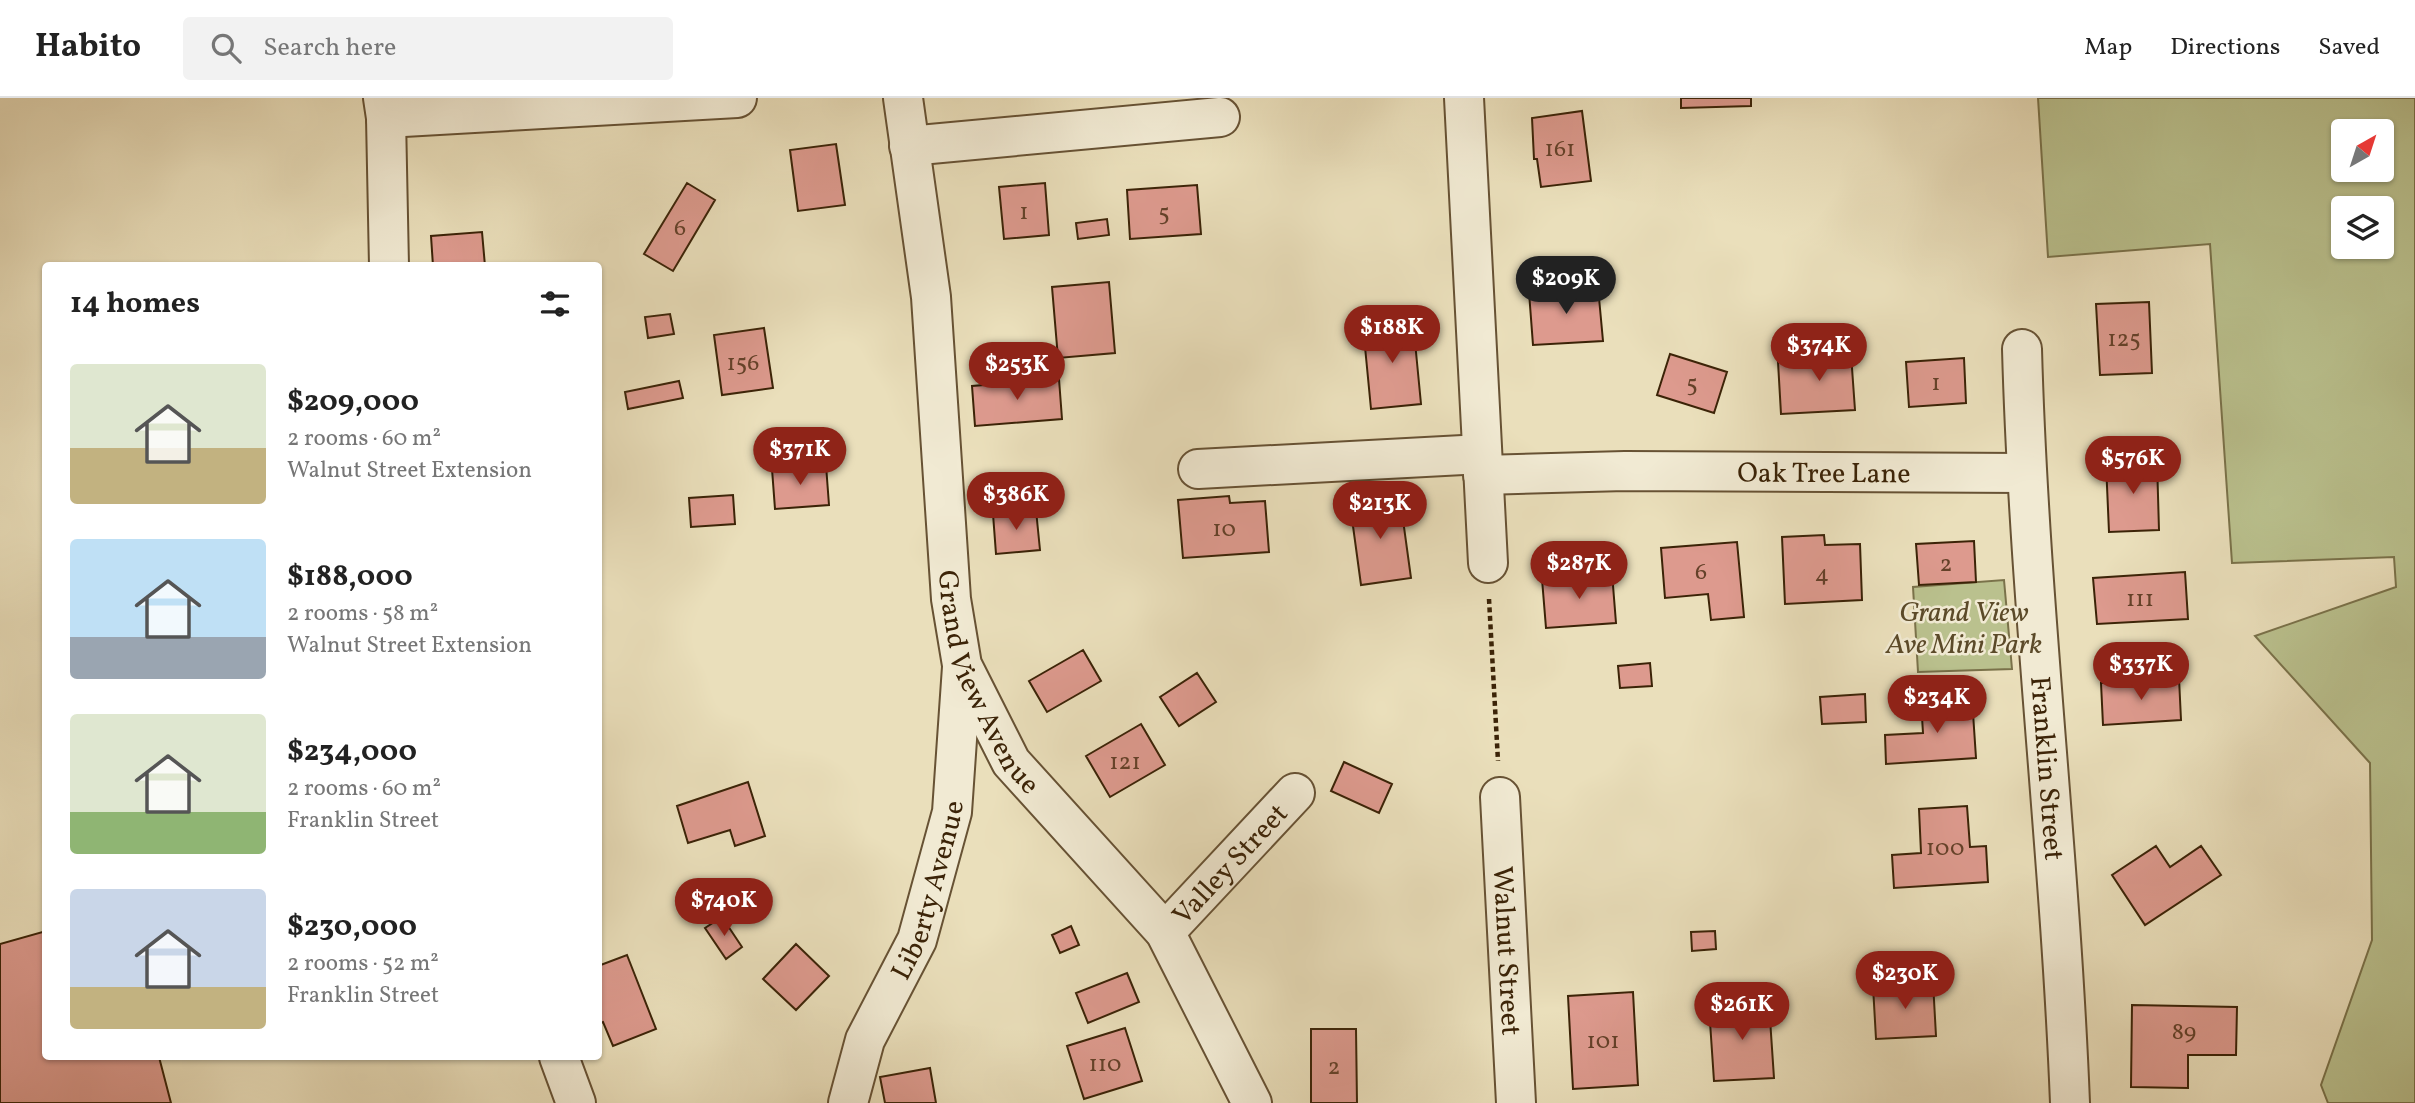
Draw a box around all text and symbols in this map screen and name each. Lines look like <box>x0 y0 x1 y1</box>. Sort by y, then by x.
search box <box>183 17 673 80</box>
text: Habito <box>35 25 141 71</box>
icon: search <box>207 29 245 67</box>
text: Search here <box>263 30 396 66</box>
text: Map <box>2084 31 2132 65</box>
text: Directions <box>2170 31 2280 65</box>
text: Saved <box>2318 31 2380 65</box>
north arrow <box>2331 119 2394 182</box>
map controls <box>2331 119 2394 259</box>
house number: 161 <box>1545 133 1575 167</box>
house number: 1 <box>1019 196 1029 230</box>
button: layers <box>2331 196 2394 259</box>
house number: 5 <box>1158 197 1170 231</box>
house number: 6 <box>674 212 686 246</box>
pin: $209K <box>1517 256 1615 316</box>
text: $209K <box>1532 263 1600 295</box>
text: 14 homes <box>70 283 200 325</box>
icon: filters <box>536 285 574 323</box>
pin: $188K <box>1343 306 1441 365</box>
text: $188K <box>1360 312 1424 344</box>
house number: 125 <box>2107 323 2141 357</box>
pin: $374K <box>1770 324 1868 383</box>
text: $374K <box>1787 330 1851 362</box>
pin: $253K <box>968 342 1066 402</box>
house number: 156 <box>727 347 760 381</box>
text: $253K <box>985 349 1049 381</box>
house number: 1 <box>1931 367 1941 401</box>
house number: 5 <box>1686 368 1698 402</box>
text: $209,000 <box>287 381 419 423</box>
icon: home <box>126 392 210 476</box>
text: 2 rooms · 60 m² <box>287 423 441 455</box>
pin: $371K <box>751 428 849 487</box>
text: $371K <box>769 434 831 466</box>
pin: $576K <box>2084 436 2182 496</box>
text: $576K <box>2101 443 2165 475</box>
text: Walnut Street Extension <box>287 455 532 487</box>
street label: Oak Tree Lane <box>1737 455 1911 494</box>
pin: $386K <box>967 472 1065 532</box>
text: $386K <box>983 479 1049 511</box>
pin: $213K <box>1331 482 1429 541</box>
text: $213K <box>1349 488 1411 520</box>
house number: 10 <box>1212 513 1236 547</box>
pin: $287K <box>1530 542 1628 601</box>
text: $287K <box>1547 548 1611 580</box>
house number: 2 <box>1940 548 1952 582</box>
text: $188,000 <box>287 556 413 598</box>
house number: 6 <box>1695 556 1707 590</box>
house number: 4 <box>1815 558 1829 592</box>
icon: home <box>126 567 210 651</box>
street label: Grand View Avenue <box>927 569 1048 804</box>
house number: 111 <box>2126 583 2154 617</box>
park label: Grand View Ave Mini Park <box>1885 594 2042 665</box>
text: 2 rooms · 58 m² <box>287 598 438 630</box>
text: Walnut Street Extension <box>287 630 532 662</box>
pin: $337K <box>2092 642 2190 702</box>
text: $337K <box>2109 649 2173 681</box>
street label: Franklin Street <box>2019 675 2072 862</box>
pin: $234K <box>1888 676 1986 735</box>
text: $234K <box>1904 682 1970 714</box>
text: $234,000 <box>287 731 417 773</box>
icon: home <box>126 742 210 826</box>
house number: 121 <box>1109 746 1141 780</box>
text: 2 rooms · 60 m² <box>287 773 441 805</box>
street label: Valley Street <box>1164 796 1298 935</box>
street label: Liberty Avenue <box>883 800 975 987</box>
text: Franklin Street <box>287 805 439 837</box>
house number: 100 <box>1926 832 1964 866</box>
street label: Walnut Street <box>1482 865 1529 1037</box>
pin: $740K <box>675 878 773 938</box>
text: $740K <box>691 885 757 917</box>
text: $230,000 <box>287 906 417 948</box>
icon: home <box>126 917 210 1001</box>
text: 2 rooms · 52 m² <box>287 948 439 980</box>
pin: $230K <box>1856 951 1954 1011</box>
text: $230K <box>1872 958 1938 990</box>
text: Franklin Street <box>287 980 439 1012</box>
pin: $261K <box>1693 982 1791 1042</box>
text: $261K <box>1710 989 1774 1021</box>
house number: 89 <box>2172 1016 2196 1050</box>
house number: 101 <box>1586 1025 1620 1059</box>
house number: 110 <box>1088 1048 1122 1082</box>
house number: 2 <box>1328 1051 1340 1085</box>

